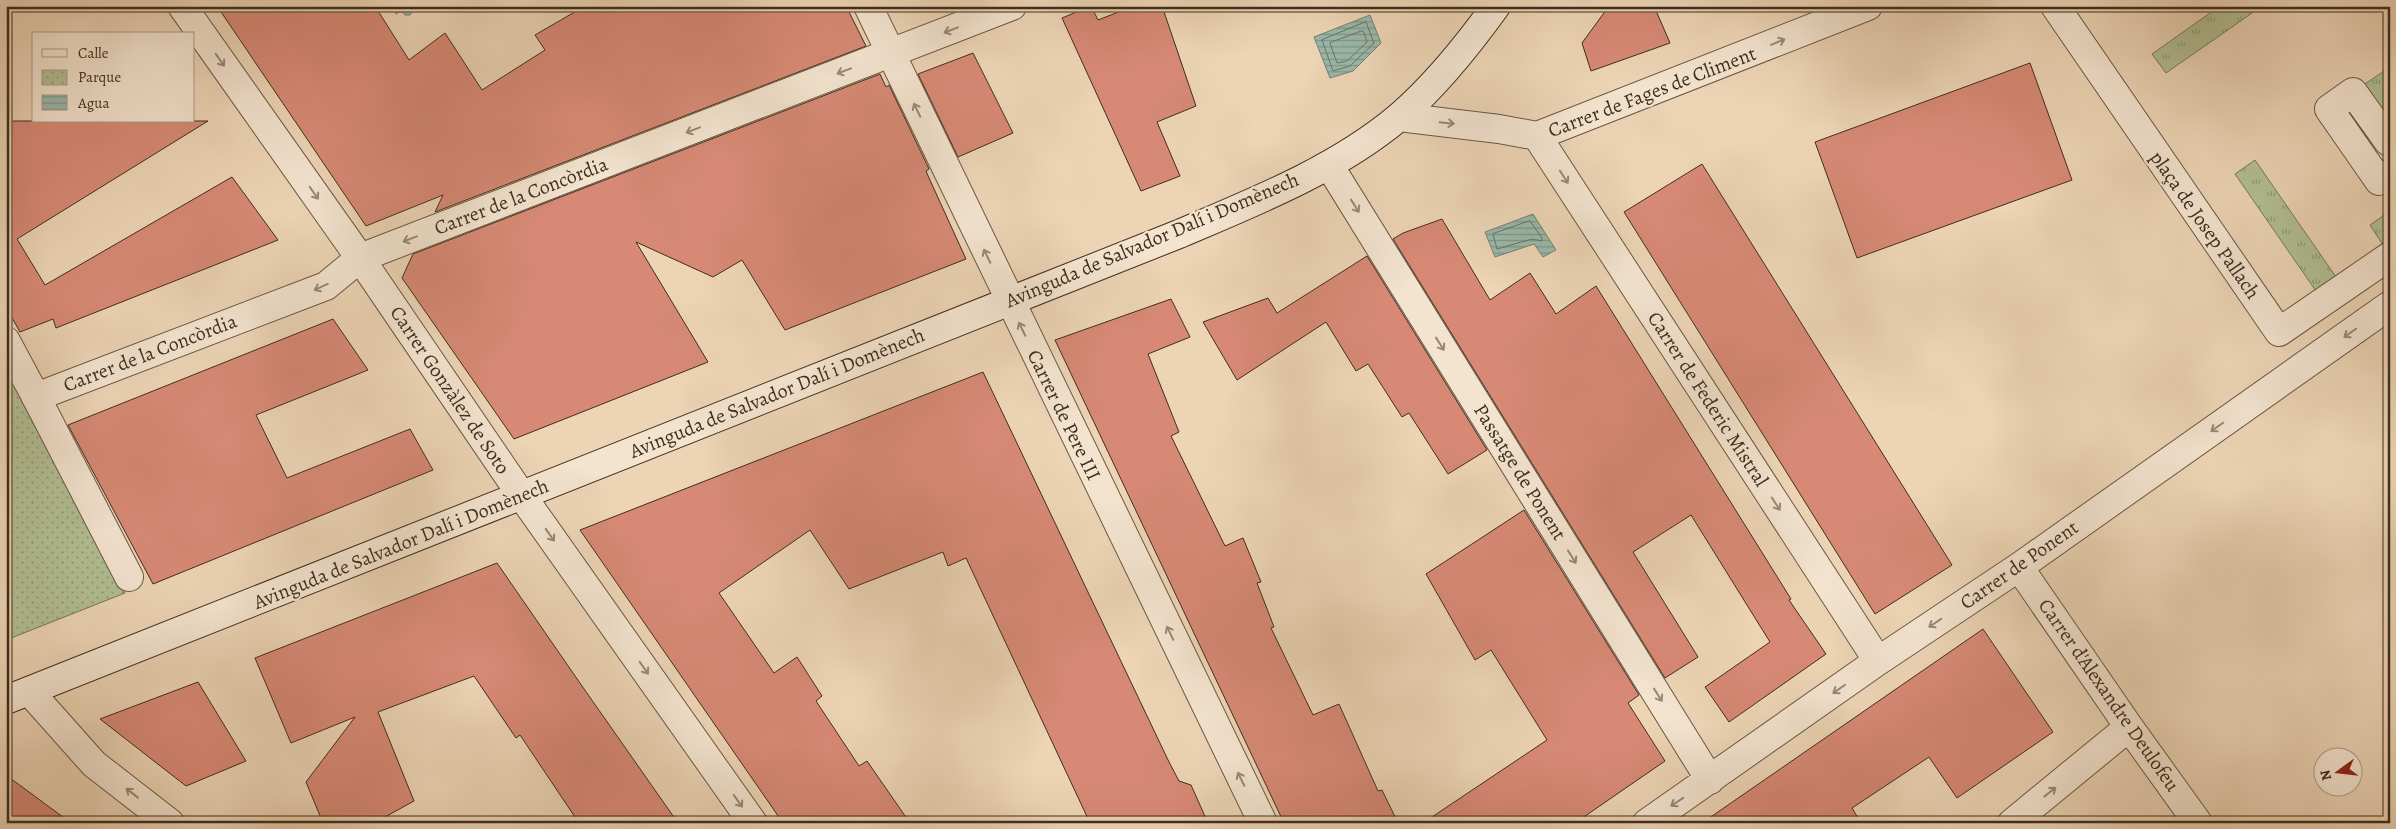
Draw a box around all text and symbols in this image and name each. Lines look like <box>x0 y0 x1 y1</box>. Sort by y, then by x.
one-way arrow <box>943 26 959 35</box>
legend <box>32 32 195 122</box>
one-way arrow <box>1770 37 1785 46</box>
street label: Carrer de Fages de Climent <box>1544 40 1760 144</box>
text: Calle <box>78 43 109 63</box>
one-way arrow <box>215 53 225 67</box>
text: Parque <box>78 67 121 87</box>
one-way arrow <box>837 67 852 76</box>
text: Agua <box>77 93 109 113</box>
one-way arrow <box>912 103 921 118</box>
one-way arrow <box>1439 118 1455 128</box>
one-way arrow <box>685 126 701 135</box>
street label: plaça de Josep Pallach <box>2144 145 2267 305</box>
street label: Carrer de la Concòrdia <box>430 150 612 242</box>
street label: Avinguda de Salvador Dalí i Domènech <box>1000 166 1303 315</box>
one-way arrow <box>1559 170 1569 184</box>
one-way arrow <box>309 186 319 200</box>
one-way arrow <box>1350 199 1360 213</box>
one-way arrow <box>403 235 418 244</box>
one-way arrow <box>982 249 991 264</box>
one-way arrow <box>314 283 329 292</box>
street label: Carrer Gonzàlez de Soto <box>384 301 516 479</box>
street label: Carrer de Federic Mistral <box>1641 306 1775 492</box>
street label: Carrer de la Concòrdia <box>59 307 241 399</box>
street label: Avinguda de Salvador Dalí i Domènech <box>624 321 929 465</box>
one-way arrow <box>1017 322 1027 337</box>
one-way arrow <box>2343 328 2357 338</box>
one-way arrow <box>1436 337 1446 351</box>
street label: Carrer de Pere III <box>1021 345 1107 485</box>
street label: Passatge de Ponent <box>1467 399 1573 546</box>
one-way arrow <box>2210 422 2224 432</box>
street label: Avinguda de Salvador Dalí i Domènech <box>248 472 553 616</box>
one-way arrow <box>1771 497 1782 511</box>
street label: Carrer de Ponent <box>1954 514 2084 616</box>
one-way arrow <box>545 528 555 542</box>
one-way arrow <box>1567 549 1577 563</box>
street label: Carrer d'Alexandre Deulofeu <box>2032 593 2186 797</box>
one-way arrow <box>1928 618 1942 628</box>
one-way arrow <box>1165 626 1174 641</box>
one-way arrow <box>639 661 649 675</box>
one-way arrow <box>1832 684 1846 694</box>
one-way arrow <box>1653 687 1663 701</box>
north arrow <box>2314 746 2364 796</box>
text: N <box>2315 768 2336 783</box>
one-way arrow <box>1236 772 1245 787</box>
one-way arrow <box>2043 786 2056 797</box>
one-way arrow <box>125 788 138 799</box>
one-way arrow <box>733 794 743 808</box>
one-way arrow <box>1670 797 1684 807</box>

